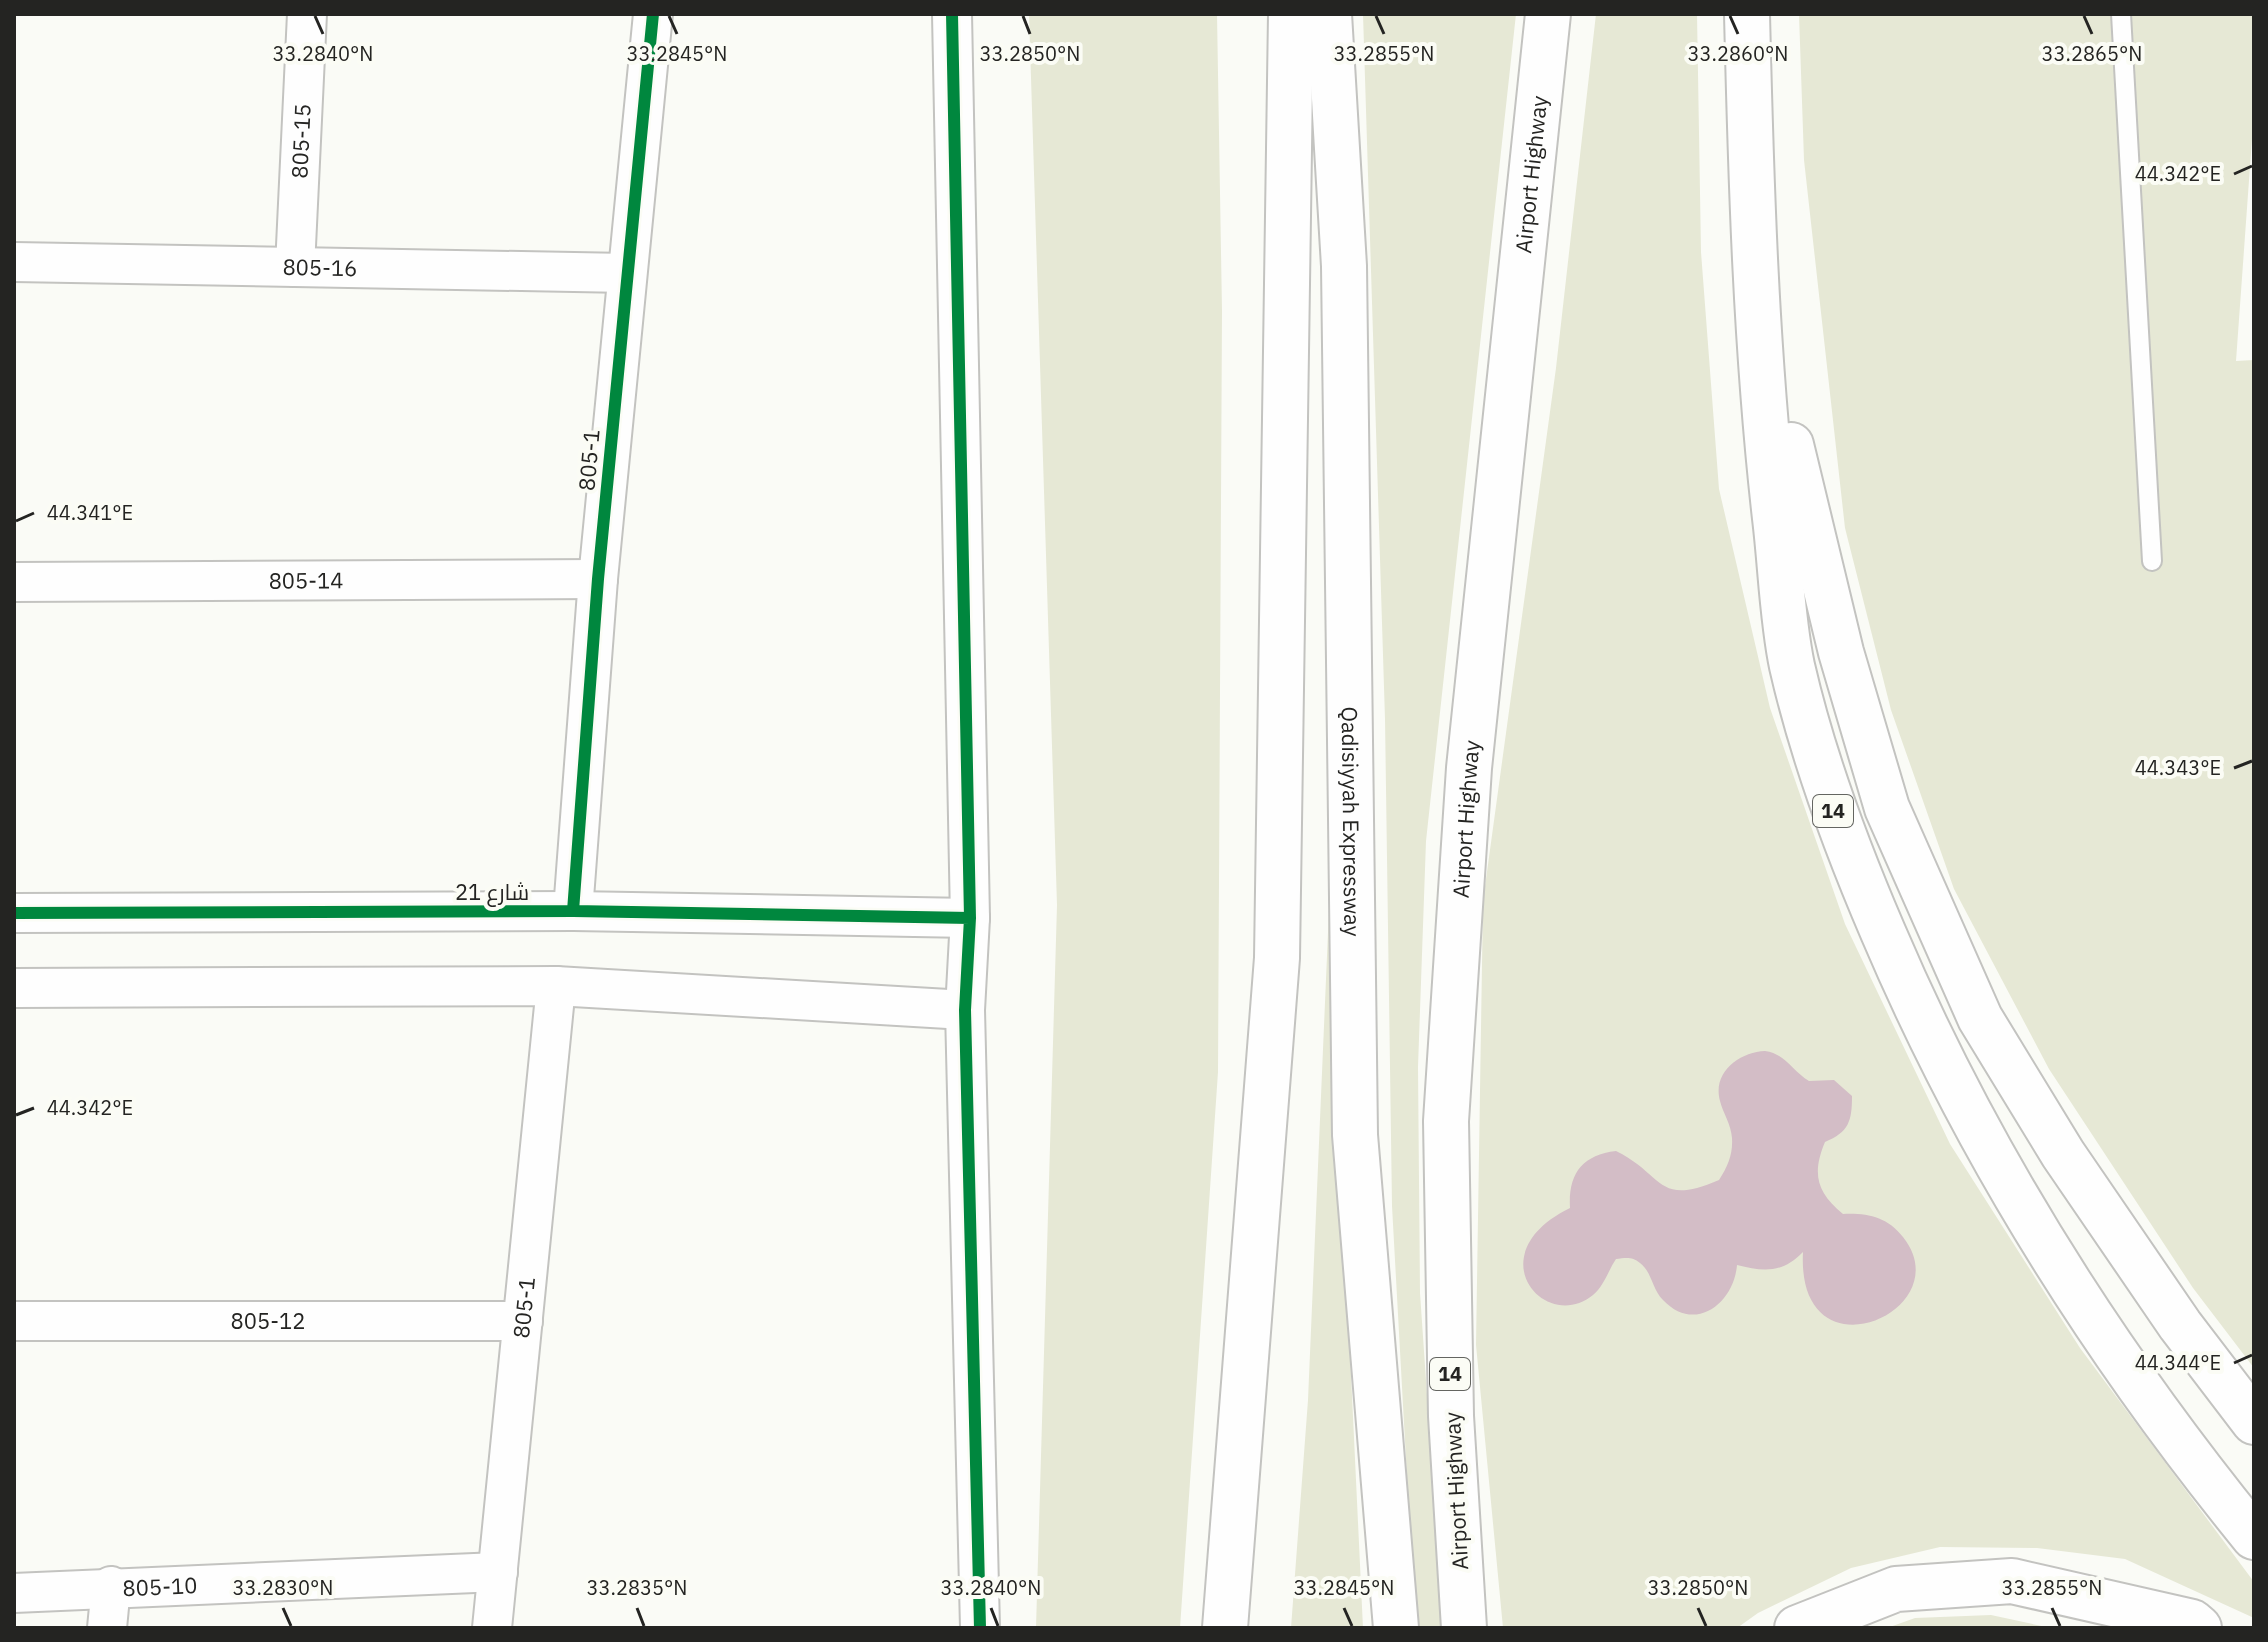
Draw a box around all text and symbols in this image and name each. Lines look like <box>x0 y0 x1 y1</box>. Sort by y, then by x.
text: 33.2840°N <box>273 40 373 67</box>
text: 33.2845°N <box>627 40 727 67</box>
text: 33.2850°N <box>980 40 1080 67</box>
text: 33.2855°N <box>1334 40 1434 67</box>
text: 33.2860°N <box>1688 40 1788 67</box>
text: 33.2865°N <box>2042 40 2142 67</box>
street label: Airport Highway <box>1508 94 1553 255</box>
street label: 805-15 <box>284 103 317 179</box>
text: 44.342°E <box>2135 160 2221 187</box>
street label: 805-16 <box>282 252 358 282</box>
street label: 805-1 <box>571 428 606 492</box>
text: 44.341°E <box>47 499 133 526</box>
street label: 805-14 <box>269 565 343 595</box>
street label: Qadisiyyah Expressway <box>1336 706 1367 937</box>
street label: Airport Highway <box>1446 739 1486 899</box>
text: 44.343°E <box>2135 754 2221 781</box>
road number: 14 <box>1813 795 1853 827</box>
street label: شارع 21 <box>455 877 529 907</box>
text: 44.342°E <box>47 1094 133 1121</box>
street label: 805-1 <box>506 1275 541 1340</box>
street label: 805-12 <box>231 1306 305 1335</box>
text: 44.344°E <box>2135 1349 2221 1376</box>
road number: 14 <box>1430 1358 1470 1390</box>
street label: Airport Highway <box>1437 1411 1474 1571</box>
street label: 805-10 <box>122 1570 198 1602</box>
text: 33.2830°N <box>233 1574 333 1601</box>
text: 33.2835°N <box>587 1574 687 1601</box>
text: 33.2840°N <box>941 1574 1041 1601</box>
text: 33.2845°N <box>1294 1574 1394 1601</box>
text: 33.2850°N <box>1648 1574 1748 1601</box>
text: 33.2855°N <box>2002 1574 2102 1601</box>

